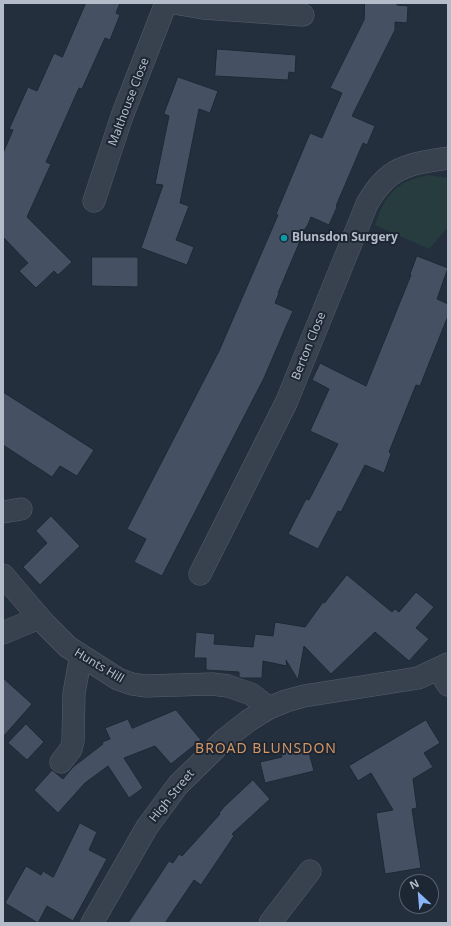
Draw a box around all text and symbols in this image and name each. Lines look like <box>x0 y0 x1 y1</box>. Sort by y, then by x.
street label: Malthouse Close <box>106 56 152 148</box>
place label: Blunsdon Surgery <box>292 231 398 245</box>
marker: Blunsdon Surgery <box>279 233 289 243</box>
street label: Berton Close <box>289 310 329 382</box>
street label: Hunts Hill <box>72 646 126 686</box>
district label: BROAD BLUNSDON <box>195 741 337 757</box>
street label: High Street <box>146 767 198 825</box>
north arrow <box>399 874 439 914</box>
text: N <box>407 875 421 892</box>

